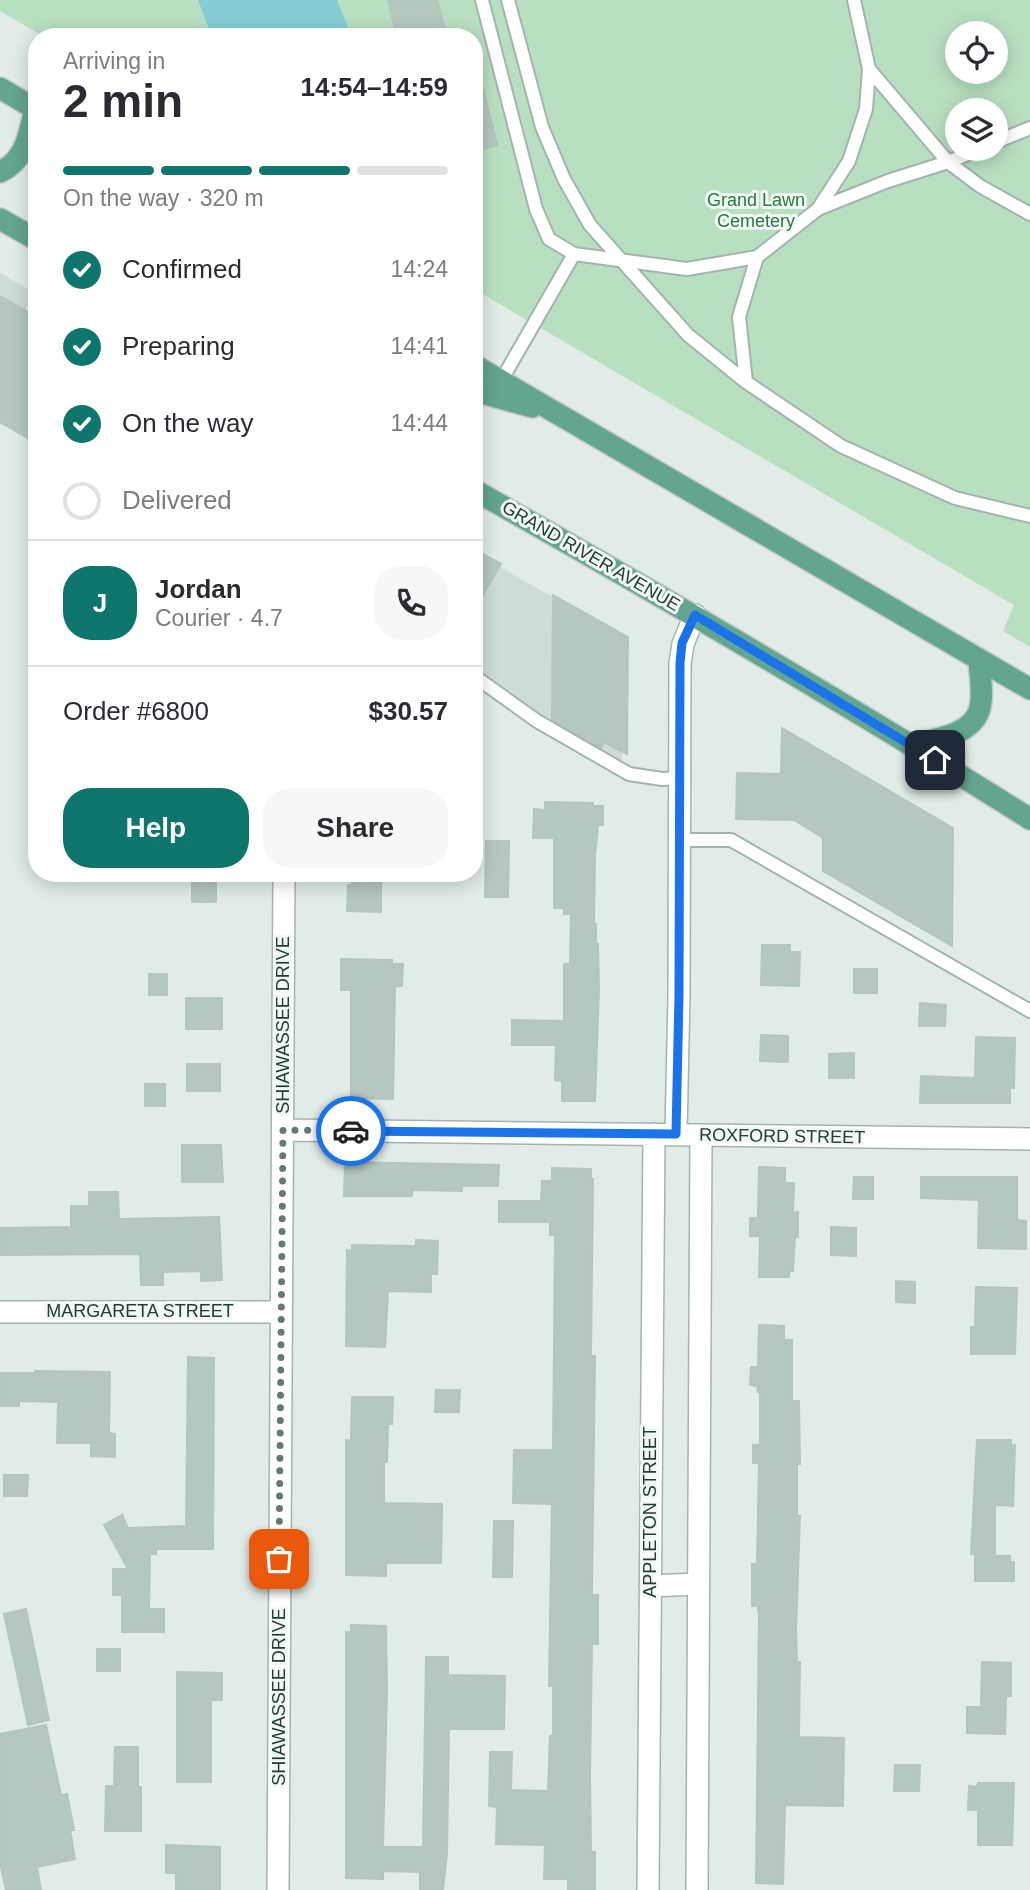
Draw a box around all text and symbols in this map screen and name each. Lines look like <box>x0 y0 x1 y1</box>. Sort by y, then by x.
map controls <box>945 21 1008 161</box>
button: locate <box>945 21 1008 84</box>
text: Arriving in <box>63 48 165 74</box>
text: 14:54–14:59 <box>301 72 448 102</box>
text: 2 min <box>63 75 183 127</box>
button: layers <box>945 98 1008 161</box>
text: On the way · 320 m <box>63 185 264 211</box>
park label: Grand Lawn Cemetery <box>707 190 805 231</box>
icon: check <box>63 251 101 289</box>
text: Confirmed <box>122 254 242 284</box>
text: 14:24 <box>390 256 448 282</box>
icon: check <box>63 328 101 366</box>
text: Preparing <box>122 331 235 361</box>
text: 14:41 <box>390 333 448 359</box>
icon: check <box>63 405 101 443</box>
text: On the way <box>122 408 254 438</box>
text: 14:44 <box>390 410 448 436</box>
text: Delivered <box>122 485 232 515</box>
street label: GRAND RIVER AVENUE <box>499 497 683 615</box>
button: phone <box>374 566 448 640</box>
text: Jordan <box>155 574 242 604</box>
text: J <box>93 588 107 618</box>
text: Courier · 4.7 <box>155 605 283 631</box>
text: Order #6800 <box>63 696 209 726</box>
text: $30.57 <box>368 696 448 726</box>
pin <box>905 730 965 790</box>
icon: home <box>916 741 954 779</box>
button: Help <box>63 788 249 868</box>
button: Share <box>263 788 448 868</box>
street label: SHIAWASSEE DRIVE <box>273 936 293 1114</box>
courier <box>316 1096 386 1166</box>
icon: car <box>332 1112 370 1150</box>
street label: ROXFORD STREET <box>699 1125 865 1147</box>
street label: MARGARETA STREET <box>46 1301 234 1321</box>
street label: APPLETON STREET <box>640 1426 660 1598</box>
pin <box>249 1529 309 1589</box>
icon: bag <box>260 1540 298 1578</box>
street label: SHIAWASSEE DRIVE <box>269 1608 289 1786</box>

